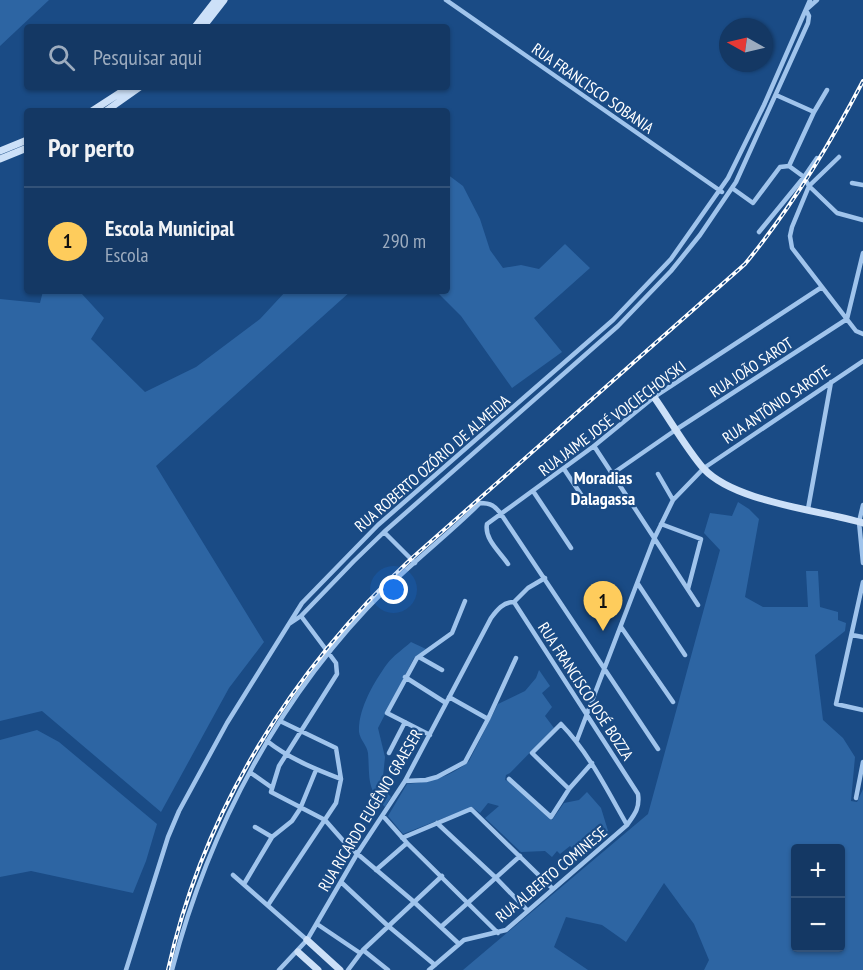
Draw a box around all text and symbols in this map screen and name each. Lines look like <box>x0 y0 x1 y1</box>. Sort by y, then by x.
north arrow <box>719 18 773 72</box>
search box <box>24 24 450 90</box>
street label: RUA FRANCISCO SOBANIA <box>528 38 658 138</box>
icon: search <box>45 41 78 74</box>
text: Pesquisar aqui <box>93 43 202 71</box>
text: Por perto <box>48 131 134 164</box>
text: Escola Municipal <box>105 214 234 242</box>
text: 1 <box>63 228 72 254</box>
text: 290 m <box>382 228 426 254</box>
text: Escola <box>105 242 148 268</box>
street label: RUA JOÃO SAROT <box>706 333 796 401</box>
street label: RUA JAIME JOSÉ VOJCIECHOVSKI <box>534 356 690 480</box>
street label: RUA ANTÔNIO SAROTE <box>718 360 834 447</box>
street label: RUA ROBERTO OZÓRIO DE ALMEIDA <box>350 390 514 536</box>
district label: Moradias Dalagassa <box>571 466 635 510</box>
your location <box>379 575 408 604</box>
pin: 1 <box>584 582 622 631</box>
street label: RUA FRANCISCO JOSÉ BOZZA <box>534 618 638 764</box>
street label: RUA RICARDO EUGÊNIO GRAESER <box>314 725 427 895</box>
street label: RUA ALBERTO COMINESE <box>491 822 611 926</box>
map controls <box>791 844 845 952</box>
button: + <box>791 844 845 898</box>
button: − <box>791 898 845 952</box>

